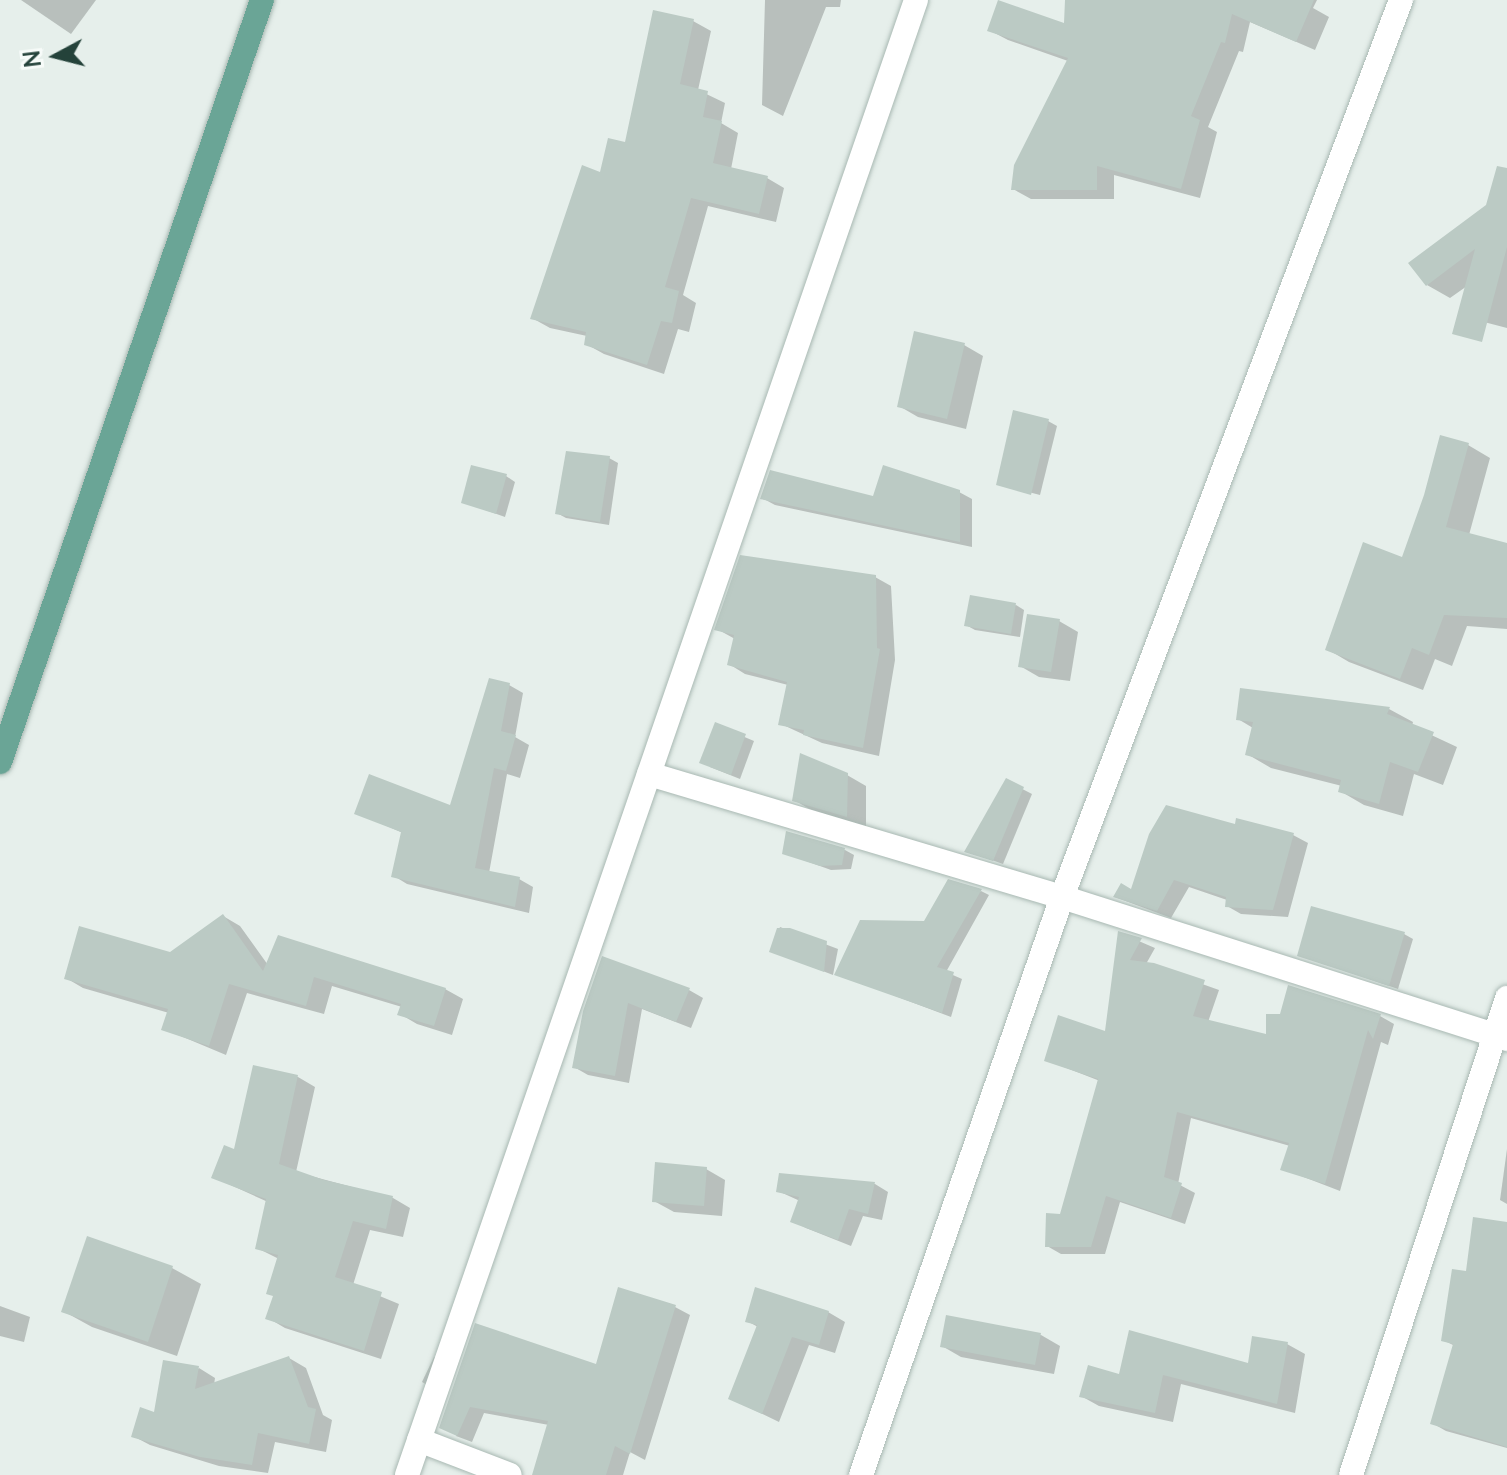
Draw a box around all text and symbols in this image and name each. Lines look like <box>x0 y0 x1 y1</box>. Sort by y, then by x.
north arrow <box>16 16 96 96</box>
text: N <box>17 49 46 69</box>

